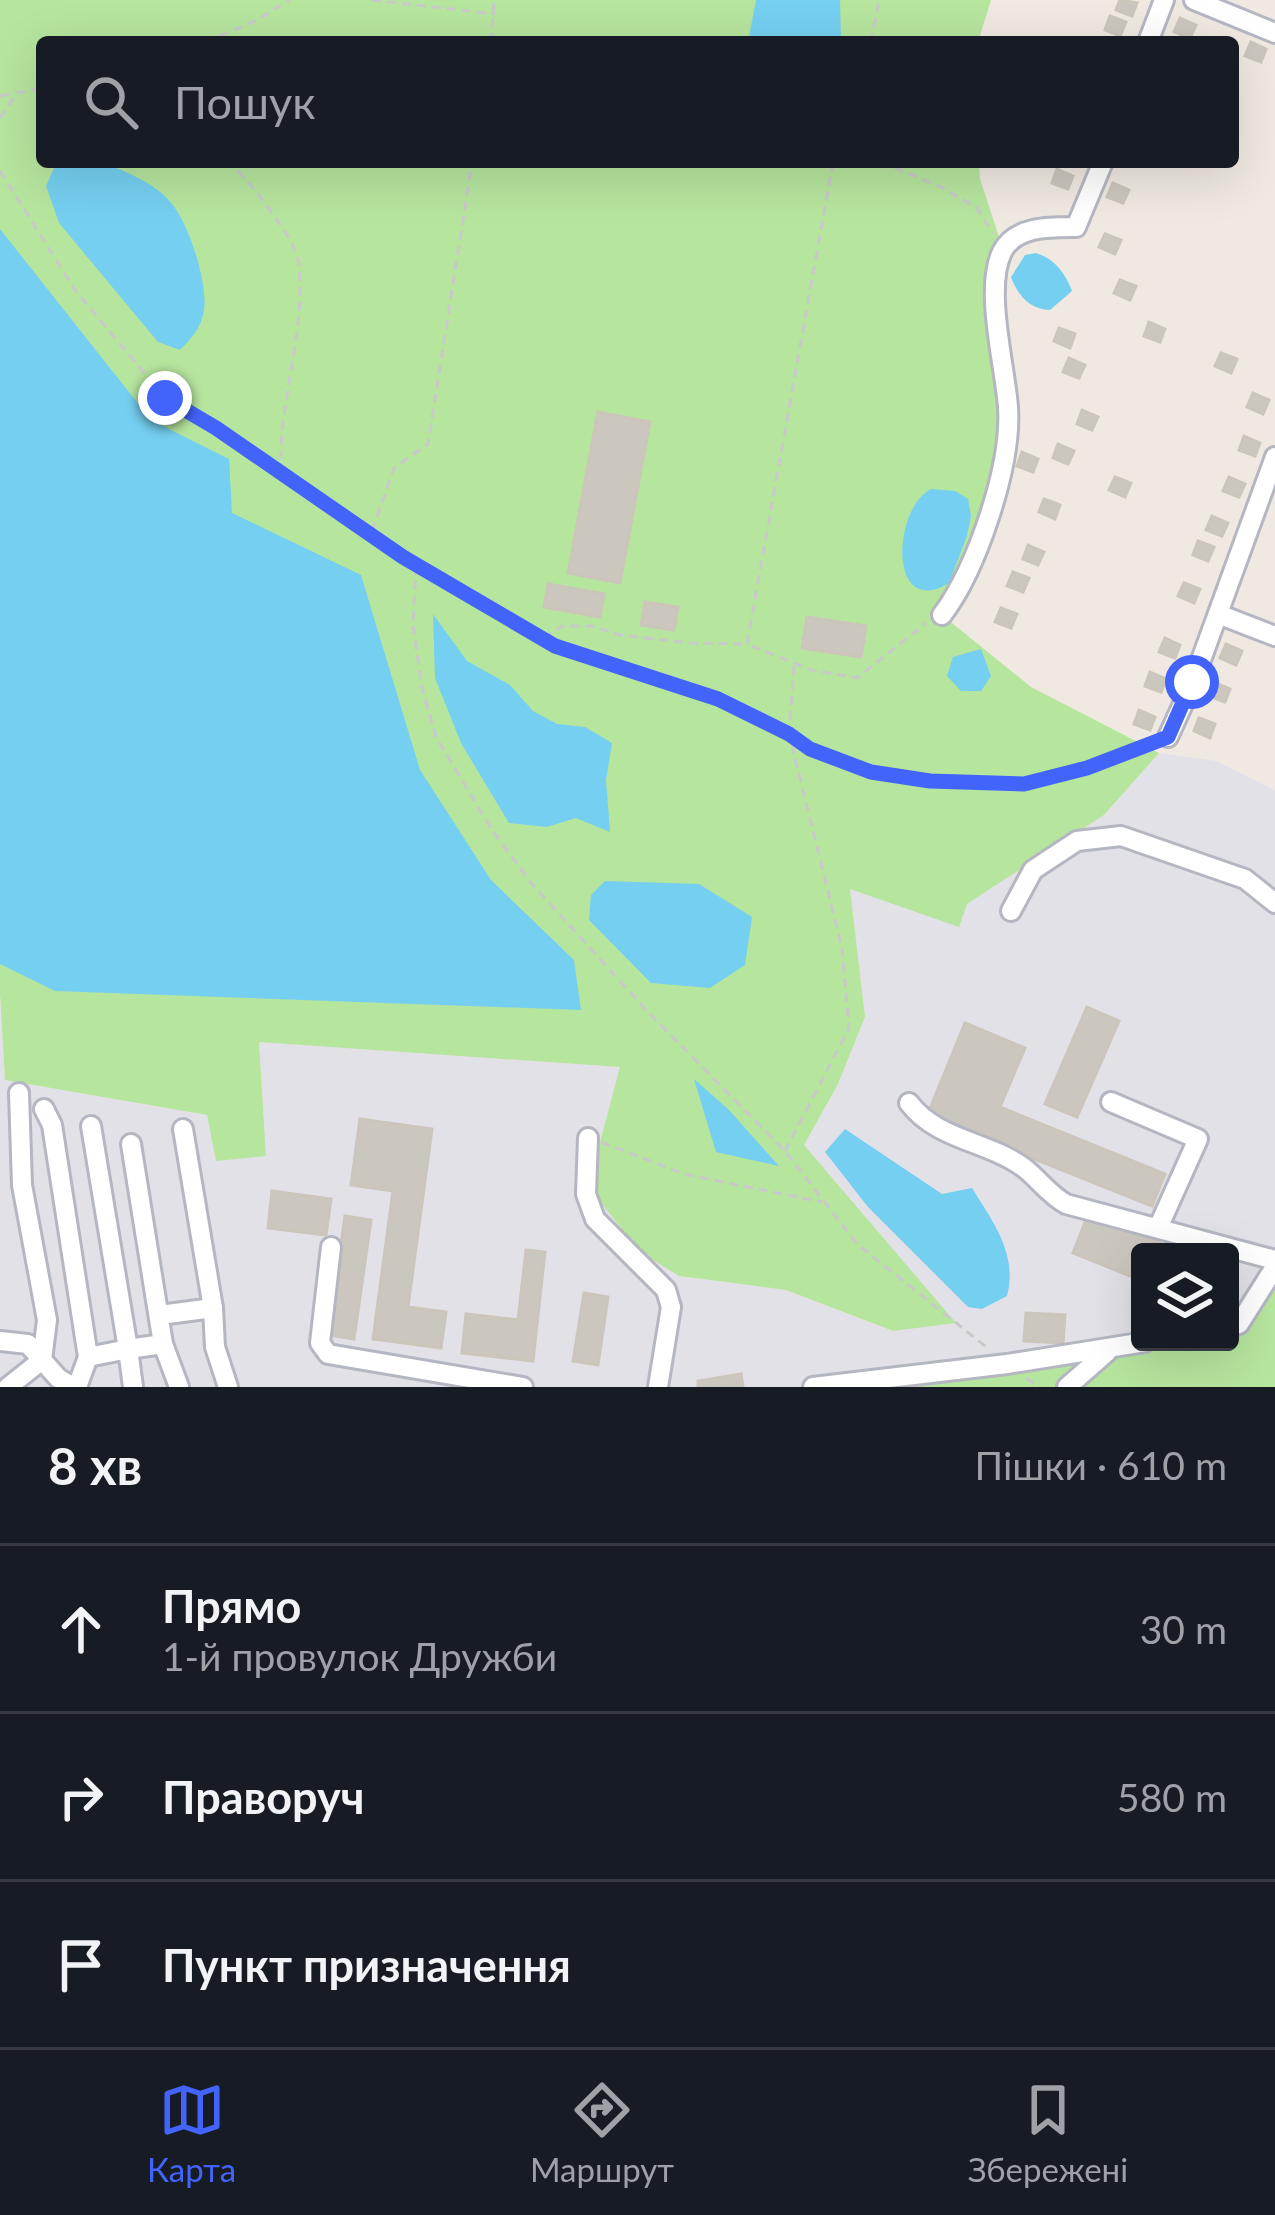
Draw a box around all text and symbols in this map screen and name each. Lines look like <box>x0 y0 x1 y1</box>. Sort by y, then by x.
search box <box>36 36 1239 168</box>
icon: search <box>78 69 144 135</box>
text: Пошук <box>174 75 315 129</box>
route end <box>138 371 192 425</box>
route start <box>1165 655 1219 709</box>
map controls <box>1131 1243 1239 1351</box>
button: layers <box>1131 1243 1239 1351</box>
text: 8 хв <box>48 1435 142 1496</box>
text: Пішки · 610 m <box>975 1442 1227 1488</box>
text: Прямо <box>162 1579 301 1633</box>
icon: ahead <box>48 1596 114 1662</box>
text: 30 m <box>1140 1606 1227 1652</box>
text: 1-й провулок Дружби <box>162 1633 557 1679</box>
icon: right <box>48 1764 114 1830</box>
text: Праворуч <box>162 1770 364 1824</box>
text: 580 m <box>1117 1774 1227 1820</box>
icon: arrive <box>48 1932 114 1998</box>
text: Пункт призначення <box>162 1938 571 1992</box>
tab: Карта <box>147 2077 236 2189</box>
tab: Маршрут <box>530 2077 674 2189</box>
tab: Збережені <box>968 2077 1128 2189</box>

